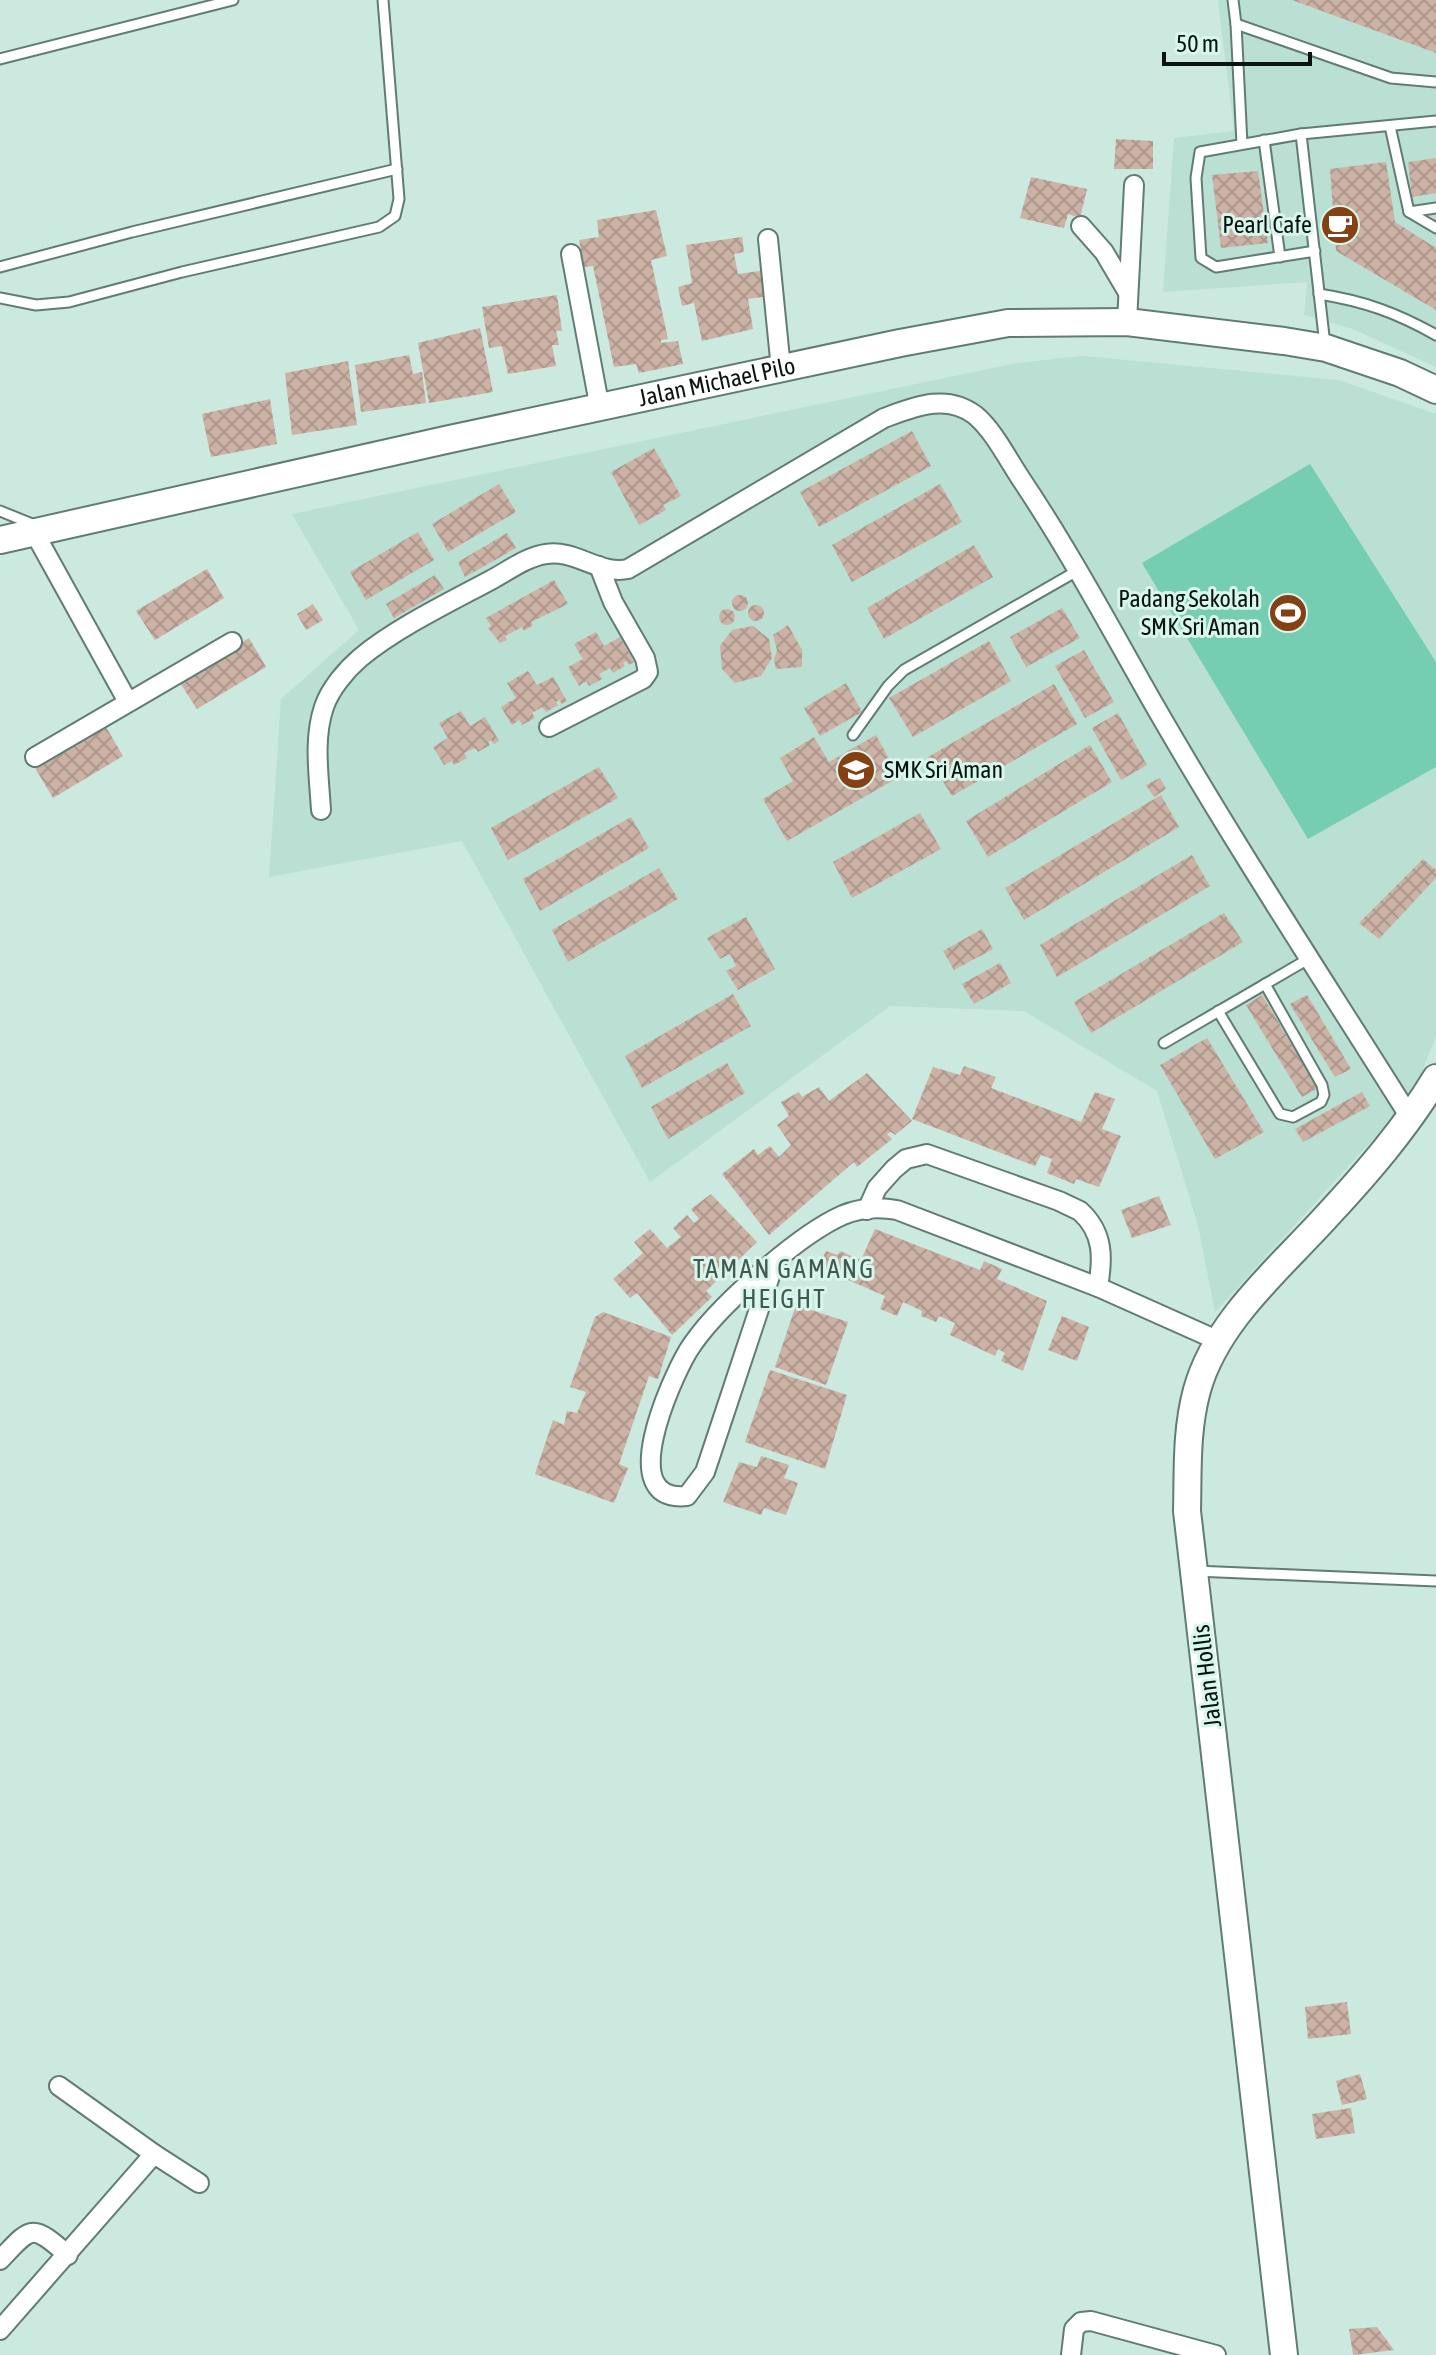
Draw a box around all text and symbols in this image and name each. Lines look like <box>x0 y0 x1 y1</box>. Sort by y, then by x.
scale bar <box>1164 16 1310 66</box>
text: 50 m <box>1176 30 1219 57</box>
cafe icon: Pearl Cafe <box>1319 204 1361 246</box>
place label: Pearl Cafe <box>1222 211 1312 238</box>
street label: Jalan Michael Pilo <box>636 352 797 411</box>
place label: Padang Sekolah SMK Sri Aman <box>1118 585 1260 640</box>
sports icon: Padang Sekolah SMK Sri Aman <box>1267 592 1309 634</box>
school or university icon: SMK Sri Aman <box>835 749 877 791</box>
place label: SMK Sri Aman <box>884 756 1003 783</box>
district label: TAMAN GAMANG HEIGHT <box>693 1254 875 1314</box>
street label: Jalan Hollis <box>1187 1623 1226 1729</box>

